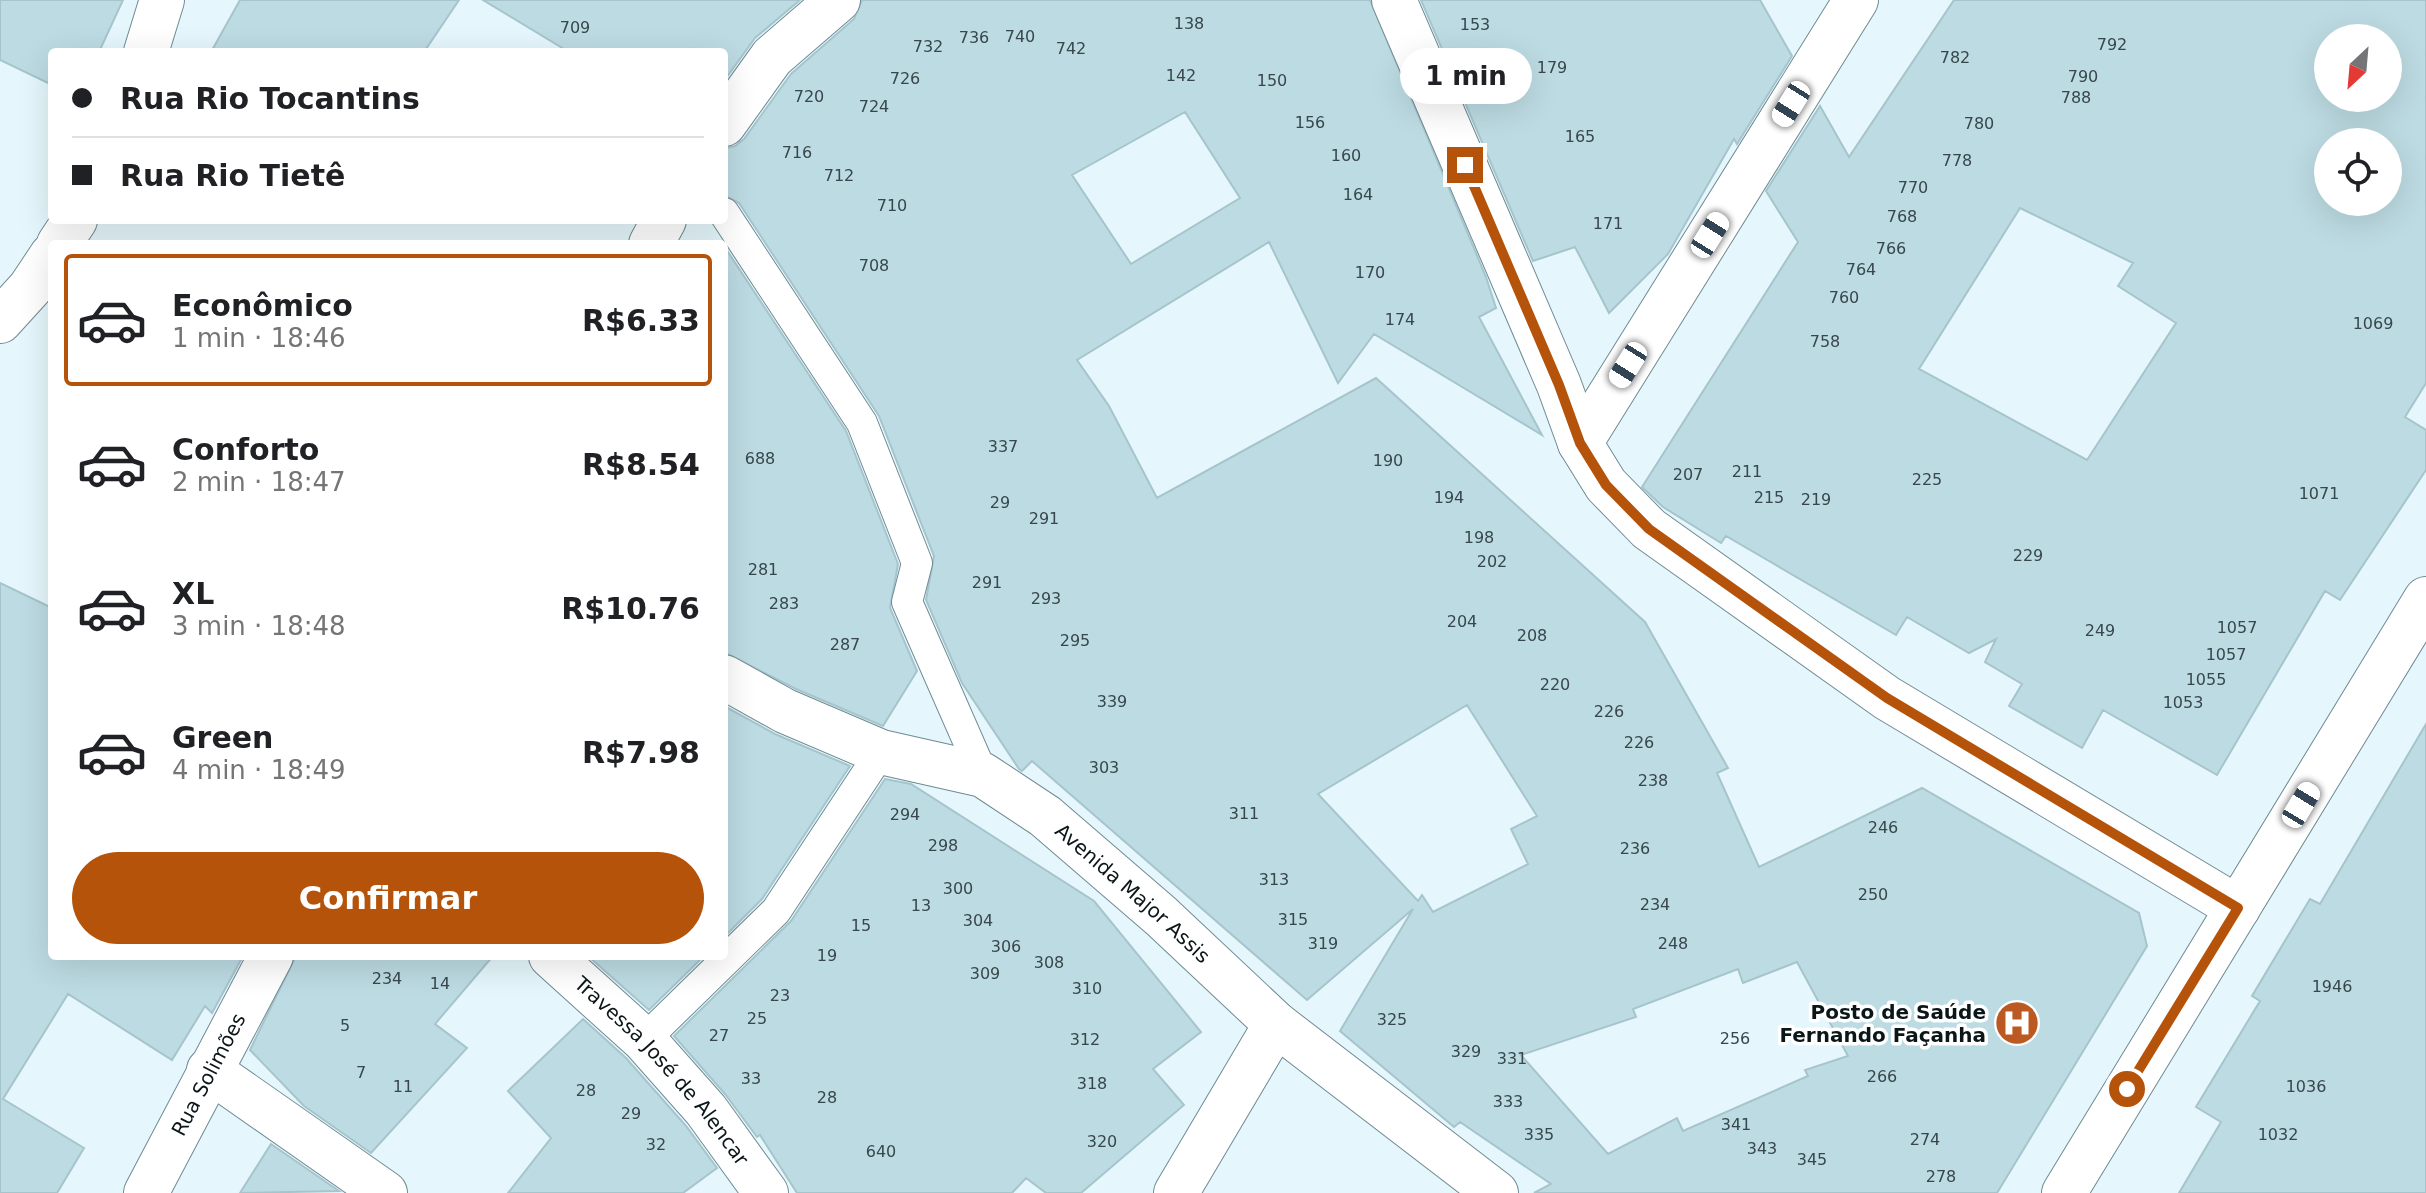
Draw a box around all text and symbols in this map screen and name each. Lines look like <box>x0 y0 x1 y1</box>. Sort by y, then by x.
house number: 138 <box>1174 14 1204 33</box>
house number: 153 <box>1460 15 1490 34</box>
house number: 709 <box>560 18 590 37</box>
north arrow <box>2314 24 2402 112</box>
map controls <box>2314 24 2402 216</box>
house number: 740 <box>1005 27 1035 46</box>
house number: 736 <box>959 28 989 47</box>
house number: 792 <box>2097 35 2127 54</box>
house number: 732 <box>913 37 943 56</box>
house number: 742 <box>1056 39 1086 58</box>
house number: 782 <box>1940 48 1970 67</box>
callout: 1 min <box>1399 49 1531 105</box>
house number: 179 <box>1537 58 1567 77</box>
text: 1 min <box>1425 61 1507 91</box>
house number: 142 <box>1166 66 1196 85</box>
house number: 790 <box>2068 67 2098 86</box>
house number: 726 <box>890 69 920 88</box>
house number: 150 <box>1257 71 1287 90</box>
car <box>1768 77 1814 131</box>
text: Rua Rio Tocantins <box>120 81 420 116</box>
house number: 720 <box>794 87 824 106</box>
house number: 788 <box>2061 88 2091 107</box>
house number: 724 <box>859 97 889 116</box>
house number: 156 <box>1295 113 1325 132</box>
house number: 780 <box>1964 114 1994 133</box>
house number: 165 <box>1565 127 1595 146</box>
button: locate <box>2314 128 2402 216</box>
house number: 716 <box>782 143 812 162</box>
house number: 160 <box>1331 146 1361 165</box>
route end <box>1447 147 1483 183</box>
house number: 778 <box>1942 151 1972 170</box>
text: Rua Rio Tietê <box>120 158 345 193</box>
house number: 712 <box>824 166 854 185</box>
house number: 770 <box>1898 178 1928 197</box>
house number: 164 <box>1343 185 1373 204</box>
house number: 710 <box>877 196 907 215</box>
house number: 768 <box>1887 207 1917 226</box>
car <box>1687 208 1733 262</box>
house number: 171 <box>1593 214 1623 233</box>
house number: 766 <box>1876 239 1906 258</box>
house number: 708 <box>859 256 889 275</box>
house number: 764 <box>1846 260 1876 279</box>
house number: 170 <box>1355 263 1385 282</box>
icon: car <box>76 284 148 356</box>
text: Econômico <box>172 288 353 323</box>
house number: 760 <box>1829 288 1859 307</box>
text: R$6.33 <box>582 303 700 338</box>
house number: 174 <box>1385 310 1415 329</box>
house number: 1069 <box>2353 314 2393 333</box>
text: 1 min · 18:46 <box>172 323 346 353</box>
house number: 758 <box>1810 332 1840 351</box>
car <box>1605 338 1651 392</box>
icon: car <box>76 428 148 500</box>
text: Conforto <box>172 432 319 467</box>
house number: 337 <box>988 437 1018 456</box>
text: R$8.54 <box>582 447 700 482</box>
house number: 688 <box>745 449 775 468</box>
house number: 190 <box>1373 451 1403 470</box>
house number: 211 <box>1732 462 1762 481</box>
house number: 207 <box>1673 465 1703 484</box>
text: 2 min · 18:47 <box>172 467 346 497</box>
house number: 225 <box>1912 470 1942 489</box>
house number: 1071 <box>2299 484 2339 503</box>
house number: 194 <box>1434 488 1464 507</box>
house number: 215 <box>1754 488 1784 507</box>
house number: 219 <box>1801 490 1831 509</box>
house number: 29 <box>990 493 1010 512</box>
house number: 291 <box>1029 509 1059 528</box>
house number: 198 <box>1464 528 1494 547</box>
house number: 229 <box>2013 546 2043 565</box>
house number: 202 <box>1477 552 1507 571</box>
house number: 281 <box>748 560 778 579</box>
icon: car <box>76 572 148 644</box>
house number: 291 <box>972 573 1002 592</box>
text: XL <box>172 576 214 611</box>
house number: 293 <box>1031 589 1061 608</box>
text: R$10.76 <box>561 591 700 626</box>
house number: 283 <box>769 594 799 613</box>
text: 3 min · 18:48 <box>172 611 346 641</box>
house number: 204 <box>1447 612 1477 631</box>
house number: 1057 <box>2217 618 2257 637</box>
house number: 249 <box>2085 621 2115 640</box>
house number: 208 <box>1517 626 1547 645</box>
house number: 295 <box>1060 631 1090 650</box>
house number: 287 <box>830 635 860 654</box>
house number: 1057 <box>2206 645 2246 664</box>
house number: 1055 <box>2186 670 2226 689</box>
house number: 220 <box>1540 675 1570 694</box>
house number: 339 <box>1097 692 1127 711</box>
house number: 1053 <box>2163 693 2203 712</box>
house number: 226 <box>1594 702 1624 721</box>
icon: car <box>76 716 148 788</box>
text: Green <box>172 720 273 755</box>
house number: 226 <box>1624 733 1654 752</box>
text: R$7.98 <box>582 735 700 770</box>
text: 4 min · 18:49 <box>172 755 346 785</box>
house number: 303 <box>1089 758 1119 777</box>
house number: 238 <box>1638 771 1668 790</box>
car <box>2278 778 2324 832</box>
house number: 311 <box>1229 804 1259 823</box>
house number: 294 <box>890 805 920 824</box>
street label: Avenida Major Assis <box>1050 818 1215 968</box>
house number: 246 <box>1868 818 1898 837</box>
house number: 298 <box>928 836 958 855</box>
house number: 236 <box>1620 839 1650 858</box>
button: Confirmar <box>72 852 704 944</box>
house number: 313 <box>1259 870 1289 889</box>
house number: 300 <box>943 879 973 898</box>
house number: 250 <box>1858 885 1888 904</box>
house number: 234 <box>1640 895 1670 914</box>
house number: 13 <box>911 896 931 915</box>
house number: 315 <box>1278 910 1308 929</box>
house number: 304 <box>963 911 993 930</box>
house number: 15 <box>851 916 871 935</box>
house number: 319 <box>1308 934 1338 953</box>
house number: 248 <box>1658 934 1688 953</box>
house number: 306 <box>991 937 1021 956</box>
house number: 19 <box>817 946 837 965</box>
house number: 308 <box>1034 953 1064 972</box>
house number: 309 <box>970 964 1000 983</box>
house number: 234 <box>372 969 402 988</box>
street label: Travessa José de Alencar <box>569 971 754 1170</box>
house number: 14 <box>430 974 450 993</box>
house number: 1946 <box>2312 977 2352 996</box>
house number: 310 <box>1072 979 1102 998</box>
house number: 23 <box>770 986 790 1005</box>
hospital icon: Posto de Saúde Fernando Façanha <box>1993 999 2041 1047</box>
place label: Posto de Saúde Fernando Façanha <box>1779 1000 1986 1047</box>
street label: Rua Solimões <box>166 1009 251 1140</box>
house number: 25 <box>747 1009 767 1028</box>
house number: 325 <box>1377 1010 1407 1029</box>
house number: 5 <box>340 1016 350 1035</box>
house number: 27 <box>709 1026 729 1045</box>
house number: 256 <box>1720 1029 1750 1048</box>
house number: 312 <box>1070 1030 1100 1049</box>
house number: 329 <box>1451 1042 1481 1061</box>
house number: 331 <box>1497 1049 1527 1068</box>
house number: 7 <box>356 1063 366 1082</box>
house number: 266 <box>1867 1067 1897 1086</box>
house number: 33 <box>741 1069 761 1088</box>
route start <box>2109 1071 2145 1107</box>
house number: 318 <box>1077 1074 1107 1093</box>
house number: 11 <box>393 1077 413 1096</box>
house number: 1036 <box>2286 1077 2326 1096</box>
house number: 28 <box>576 1081 596 1100</box>
house number: 28 <box>817 1088 837 1107</box>
house number: 333 <box>1493 1092 1523 1111</box>
house number: 29 <box>621 1104 641 1123</box>
house number: 341 <box>1721 1115 1751 1134</box>
house number: 335 <box>1524 1125 1554 1144</box>
house number: 1032 <box>2258 1125 2298 1144</box>
house number: 274 <box>1910 1130 1940 1149</box>
house number: 320 <box>1087 1132 1117 1151</box>
house number: 32 <box>646 1135 666 1154</box>
house number: 343 <box>1747 1139 1777 1158</box>
house number: 640 <box>866 1142 896 1161</box>
house number: 345 <box>1797 1150 1827 1169</box>
house number: 278 <box>1926 1167 1956 1186</box>

